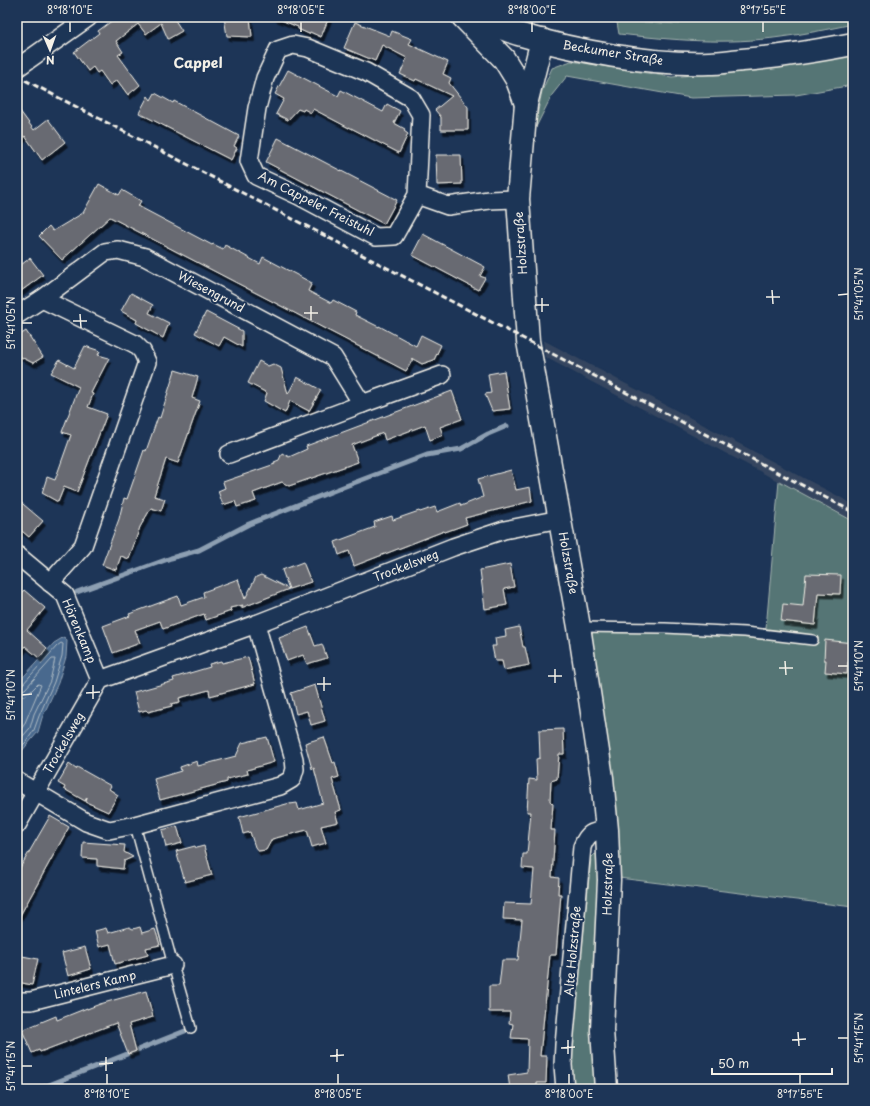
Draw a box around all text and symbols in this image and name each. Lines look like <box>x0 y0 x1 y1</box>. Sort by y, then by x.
text: 8°18'10"E <box>47 2 93 17</box>
text: 8°18'05"E <box>277 2 325 17</box>
text: 8°18'00"E <box>508 2 556 17</box>
text: 8°17'55"E <box>740 2 786 17</box>
north arrow <box>30 30 70 70</box>
street label: Beckumer Straße <box>562 35 665 69</box>
text: N <box>45 52 55 69</box>
district label: Cappel <box>174 52 222 73</box>
street label: Am Cappeler Freistuhl <box>255 166 378 240</box>
street label: Holzstraße <box>509 211 531 275</box>
street label: Wiesengrund <box>175 266 248 316</box>
text: 51°41'05"N <box>851 267 866 321</box>
text: 51°41'05"N <box>3 296 18 350</box>
street label: Holzstraße <box>555 530 583 595</box>
street label: Trockelsweg <box>370 544 441 586</box>
street label: Hörenkamp <box>58 595 102 666</box>
text: 51°41'10"N <box>851 640 866 692</box>
text: 51°41'10"N <box>3 669 18 721</box>
street label: Trockelsweg <box>38 708 88 777</box>
street label: Holzstraße <box>597 852 617 916</box>
street label: Alte Holzstraße <box>559 905 585 997</box>
street label: Lintelers Kamp <box>52 965 138 1003</box>
text: 51°41'15"N <box>851 1012 866 1063</box>
text: 51°41'15"N <box>3 1040 18 1091</box>
scale bar <box>712 1050 832 1076</box>
text: 50 m <box>718 1054 749 1072</box>
text: 8°18'10"E <box>84 1086 130 1101</box>
text: 8°18'05"E <box>314 1086 362 1101</box>
text: 8°18'00"E <box>545 1086 593 1101</box>
text: 8°17'55"E <box>777 1086 823 1101</box>

